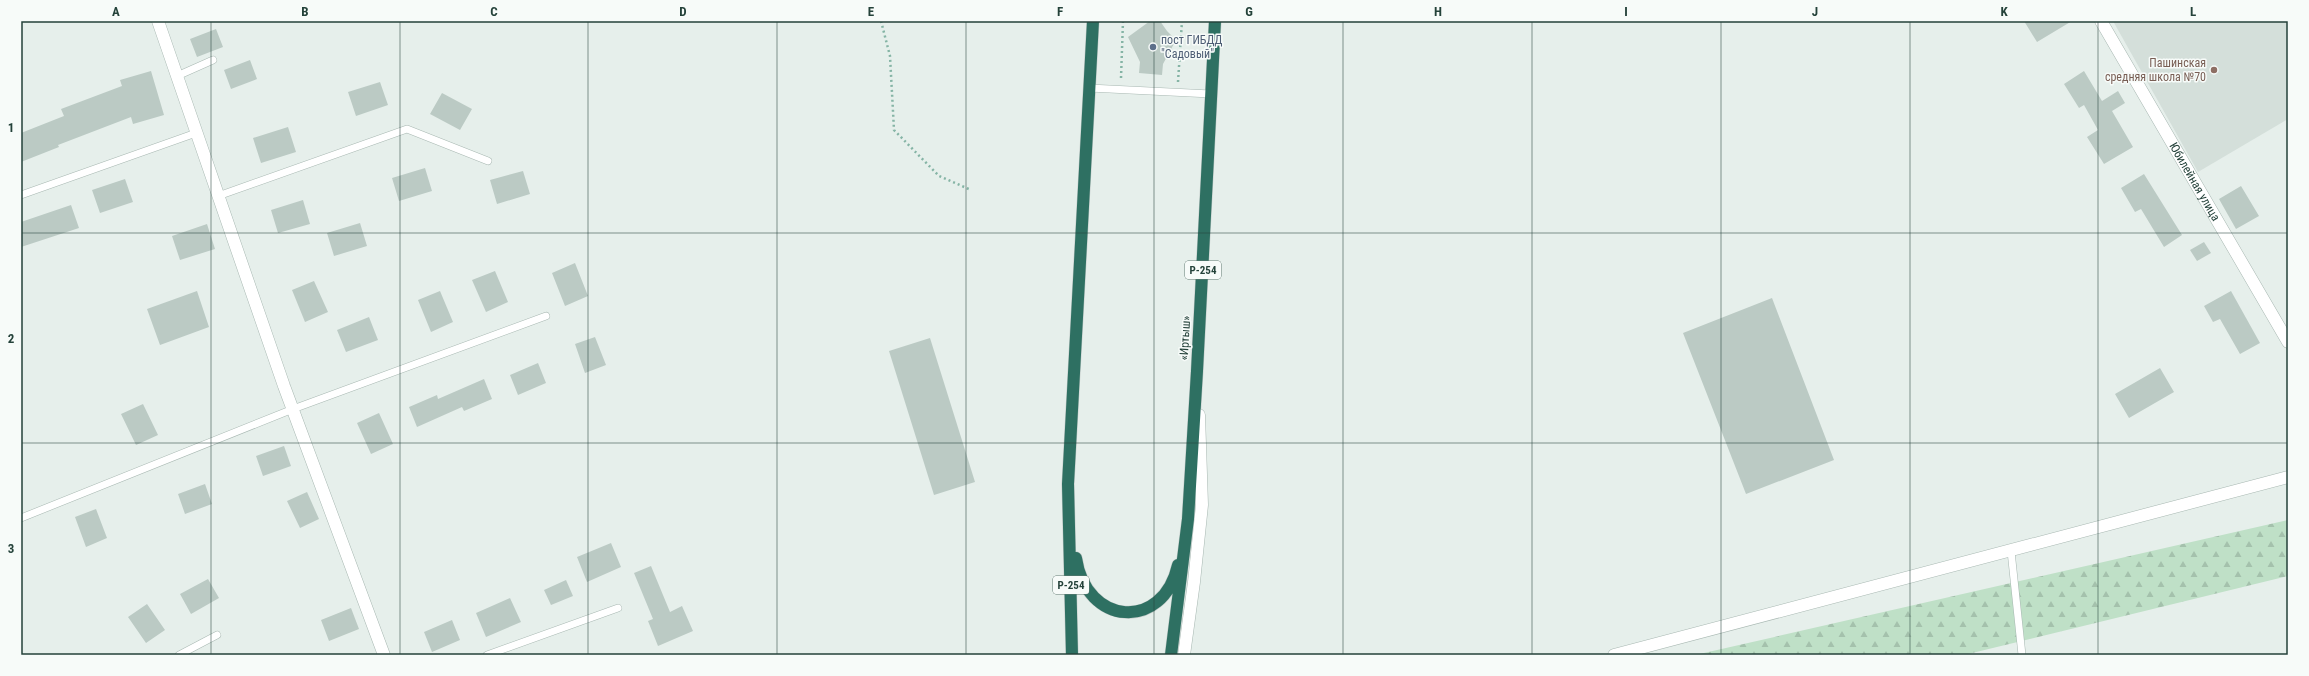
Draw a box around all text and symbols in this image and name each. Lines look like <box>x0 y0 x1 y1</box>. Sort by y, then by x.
text: A <box>112 4 120 19</box>
text: B <box>301 4 309 19</box>
text: C <box>490 4 498 19</box>
text: D <box>679 4 687 19</box>
text: E <box>868 4 875 19</box>
text: F <box>1057 4 1063 19</box>
text: G <box>1245 4 1253 19</box>
text: H <box>1434 4 1442 19</box>
text: I <box>1624 4 1628 19</box>
text: J <box>1812 4 1818 19</box>
text: K <box>2000 4 2008 19</box>
text: L <box>2190 4 2196 19</box>
place label: пост ГИБДД "Садовый" <box>1161 33 1222 61</box>
marker: пост ГИБДД "Садовый" <box>1148 42 1158 52</box>
place label: Пашинская средняя школа №70 <box>2105 56 2206 84</box>
marker: Пашинская средняя школа №70 <box>2209 65 2219 75</box>
text: 1 <box>8 120 14 135</box>
street label: Юбилейная улица <box>2166 140 2223 224</box>
road number: Р-254 <box>1185 261 1221 279</box>
street label: «Иртыш» <box>1177 315 1193 361</box>
text: 2 <box>8 331 15 346</box>
text: 3 <box>8 541 14 556</box>
road number: Р-254 <box>1053 576 1089 594</box>

